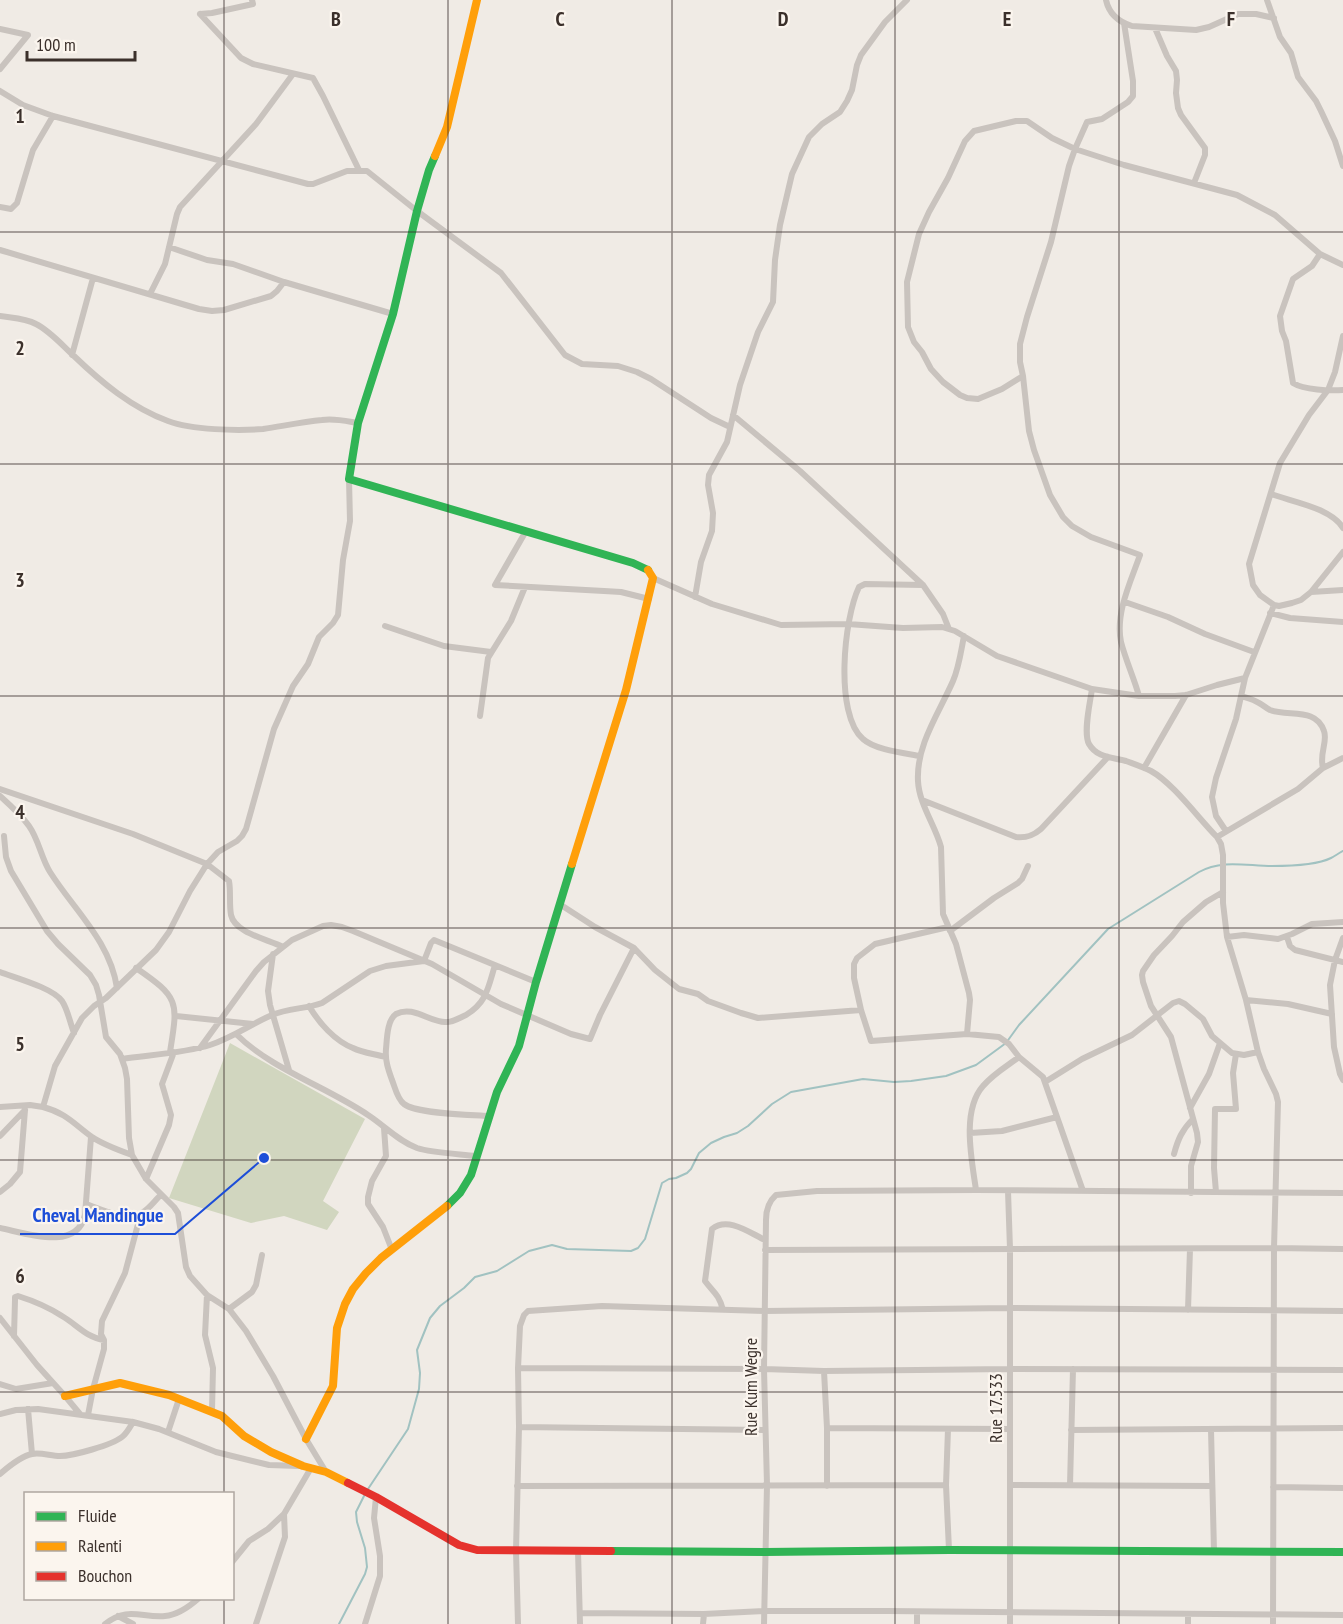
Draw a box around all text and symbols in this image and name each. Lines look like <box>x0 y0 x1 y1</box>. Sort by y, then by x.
text: B <box>331 6 341 32</box>
text: C <box>555 6 565 32</box>
text: D <box>778 6 789 32</box>
text: E <box>1003 6 1011 32</box>
text: F <box>1227 6 1235 32</box>
scale bar <box>27 24 135 62</box>
text: 100 m <box>36 33 76 56</box>
text: 1 <box>15 103 25 129</box>
text: 2 <box>15 335 25 361</box>
text: 3 <box>15 567 25 593</box>
text: 4 <box>15 799 25 825</box>
text: 5 <box>15 1031 25 1057</box>
callout: Cheval Mandingue <box>20 1196 175 1234</box>
text: Cheval Mandingue <box>33 1202 163 1228</box>
text: 6 <box>15 1263 25 1289</box>
street label: Rue Kum Wegre <box>739 1338 762 1436</box>
street label: Rue 17.533 <box>984 1373 1007 1443</box>
legend <box>24 1492 234 1600</box>
text: Fluide <box>78 1504 117 1527</box>
text: Ralenti <box>78 1534 122 1557</box>
text: Bouchon <box>78 1564 132 1587</box>

